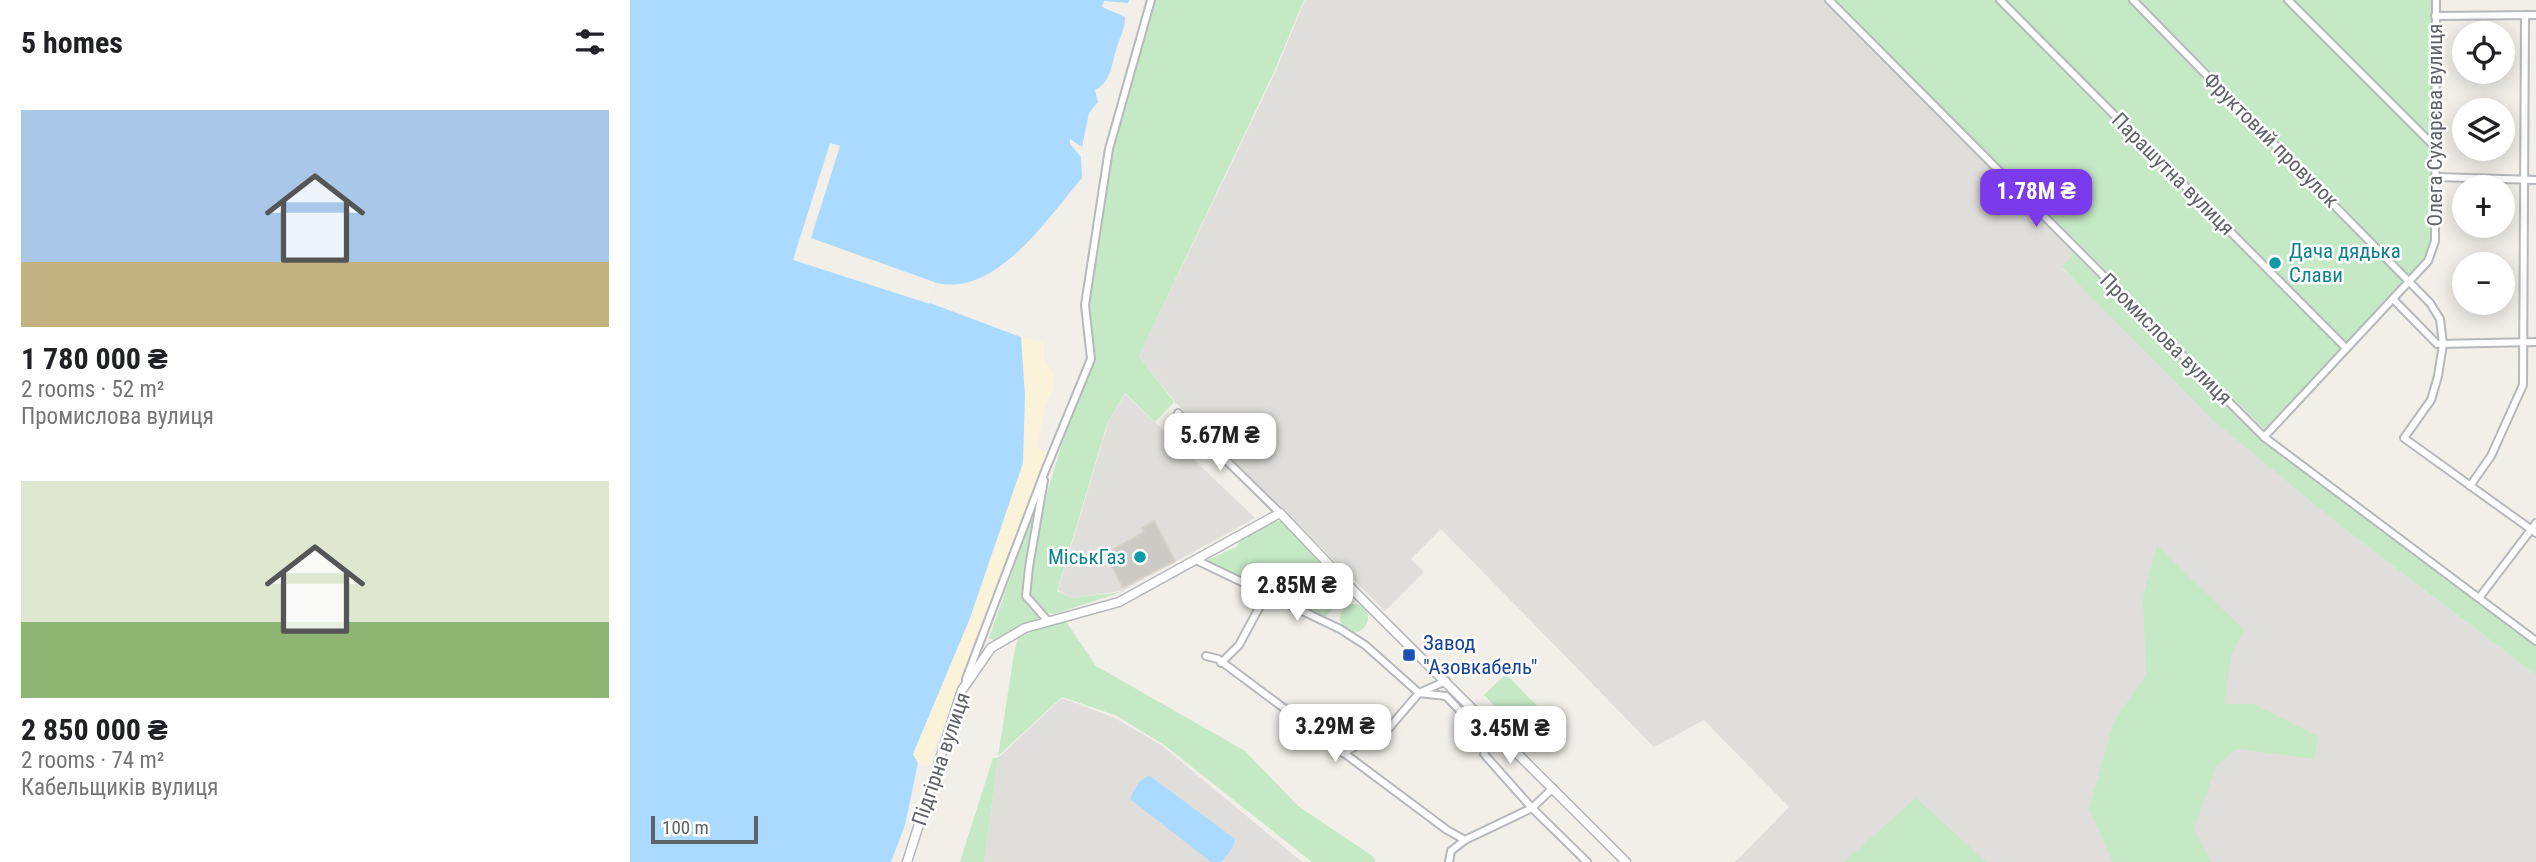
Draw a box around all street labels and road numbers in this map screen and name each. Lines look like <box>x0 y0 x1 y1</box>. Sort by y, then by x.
street label: Олега Сухарєва вулиця <box>2423 24 2447 226</box>
street label: Фруктовий провулок <box>2199 68 2343 212</box>
street label: Парашутна вулиця <box>2107 108 2239 240</box>
street label: Промислова вулиця <box>2095 268 2237 410</box>
street label: Підгірна вулиця <box>907 689 975 829</box>

